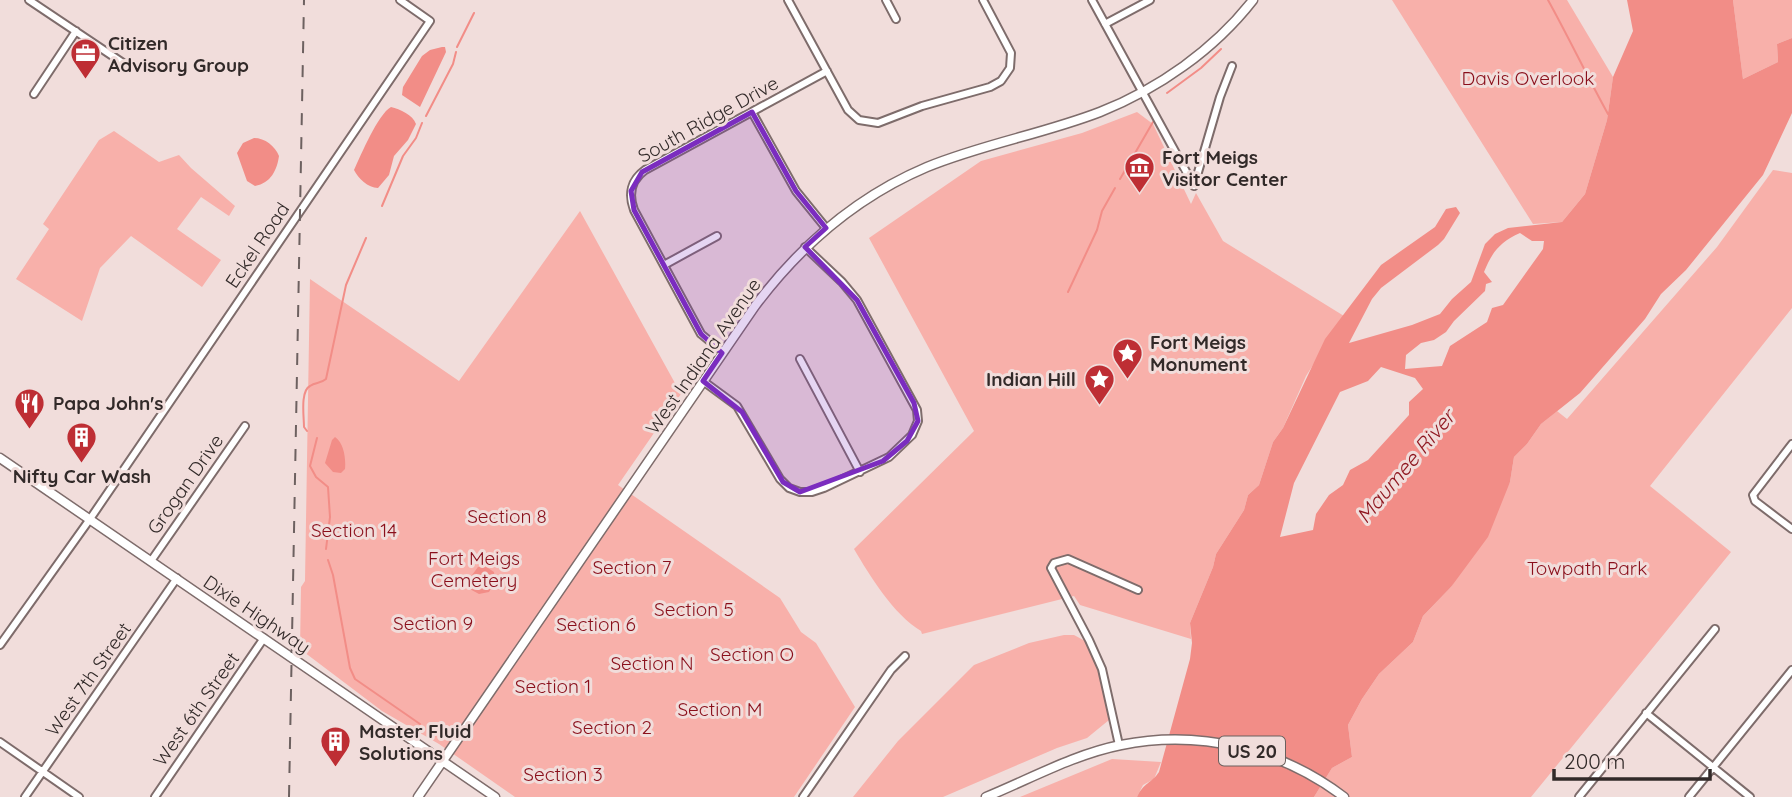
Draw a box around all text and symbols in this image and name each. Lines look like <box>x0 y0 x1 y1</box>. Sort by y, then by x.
place label: Citizen Advisory Group <box>108 31 249 77</box>
office icon: Citizen Advisory Group <box>68 37 102 81</box>
park label: Davis Overlook <box>1461 66 1595 90</box>
street label: South Ridge Drive <box>634 70 782 168</box>
place label: Fort Meigs Visitor Center <box>1162 145 1288 191</box>
museum icon: Fort Meigs Visitor Center <box>1122 151 1156 195</box>
street label: Eckel Road <box>220 198 294 292</box>
street label: West Indiana Avenue <box>640 273 766 439</box>
place label: Fort Meigs Monument <box>1150 330 1248 376</box>
place icon: Fort Meigs Monument <box>1110 336 1144 380</box>
place icon: Indian Hill <box>1082 362 1116 406</box>
place label: Indian Hill <box>986 367 1076 391</box>
restaurant icon: Papa John's <box>13 386 47 430</box>
place label: Papa John's <box>53 391 163 415</box>
water label: Maumee River <box>1350 402 1462 528</box>
building icon: Nifty Car Wash <box>65 420 99 464</box>
street label: Grogan Drive <box>142 429 228 539</box>
place label: Nifty Car Wash <box>13 464 151 488</box>
park label: Section 8 <box>467 504 547 528</box>
park label: Section 14 <box>311 518 397 542</box>
park label: Fort Meigs Cemetery <box>428 546 520 592</box>
park label: Section 7 <box>592 555 672 579</box>
park label: Towpath Park <box>1527 556 1647 580</box>
street label: Dixie Highway <box>199 569 315 659</box>
park label: Section 5 <box>654 597 734 621</box>
park label: Section 9 <box>393 611 473 635</box>
park label: Section 6 <box>556 612 636 636</box>
street label: West 7th Street <box>40 617 136 741</box>
park label: Section O <box>710 642 794 666</box>
street label: West 6th Street <box>148 647 244 771</box>
park label: Section N <box>610 651 694 675</box>
park label: Section 1 <box>515 674 591 698</box>
park label: Section M <box>677 697 763 721</box>
park label: Section 2 <box>572 715 652 739</box>
place label: Master Fluid Solutions <box>359 719 471 765</box>
building icon: Master Fluid Solutions <box>319 725 353 769</box>
road number: US 20 <box>1219 736 1285 766</box>
scale bar <box>1554 738 1710 782</box>
text: 200 m <box>1564 748 1626 774</box>
park label: Section 3 <box>523 762 603 786</box>

